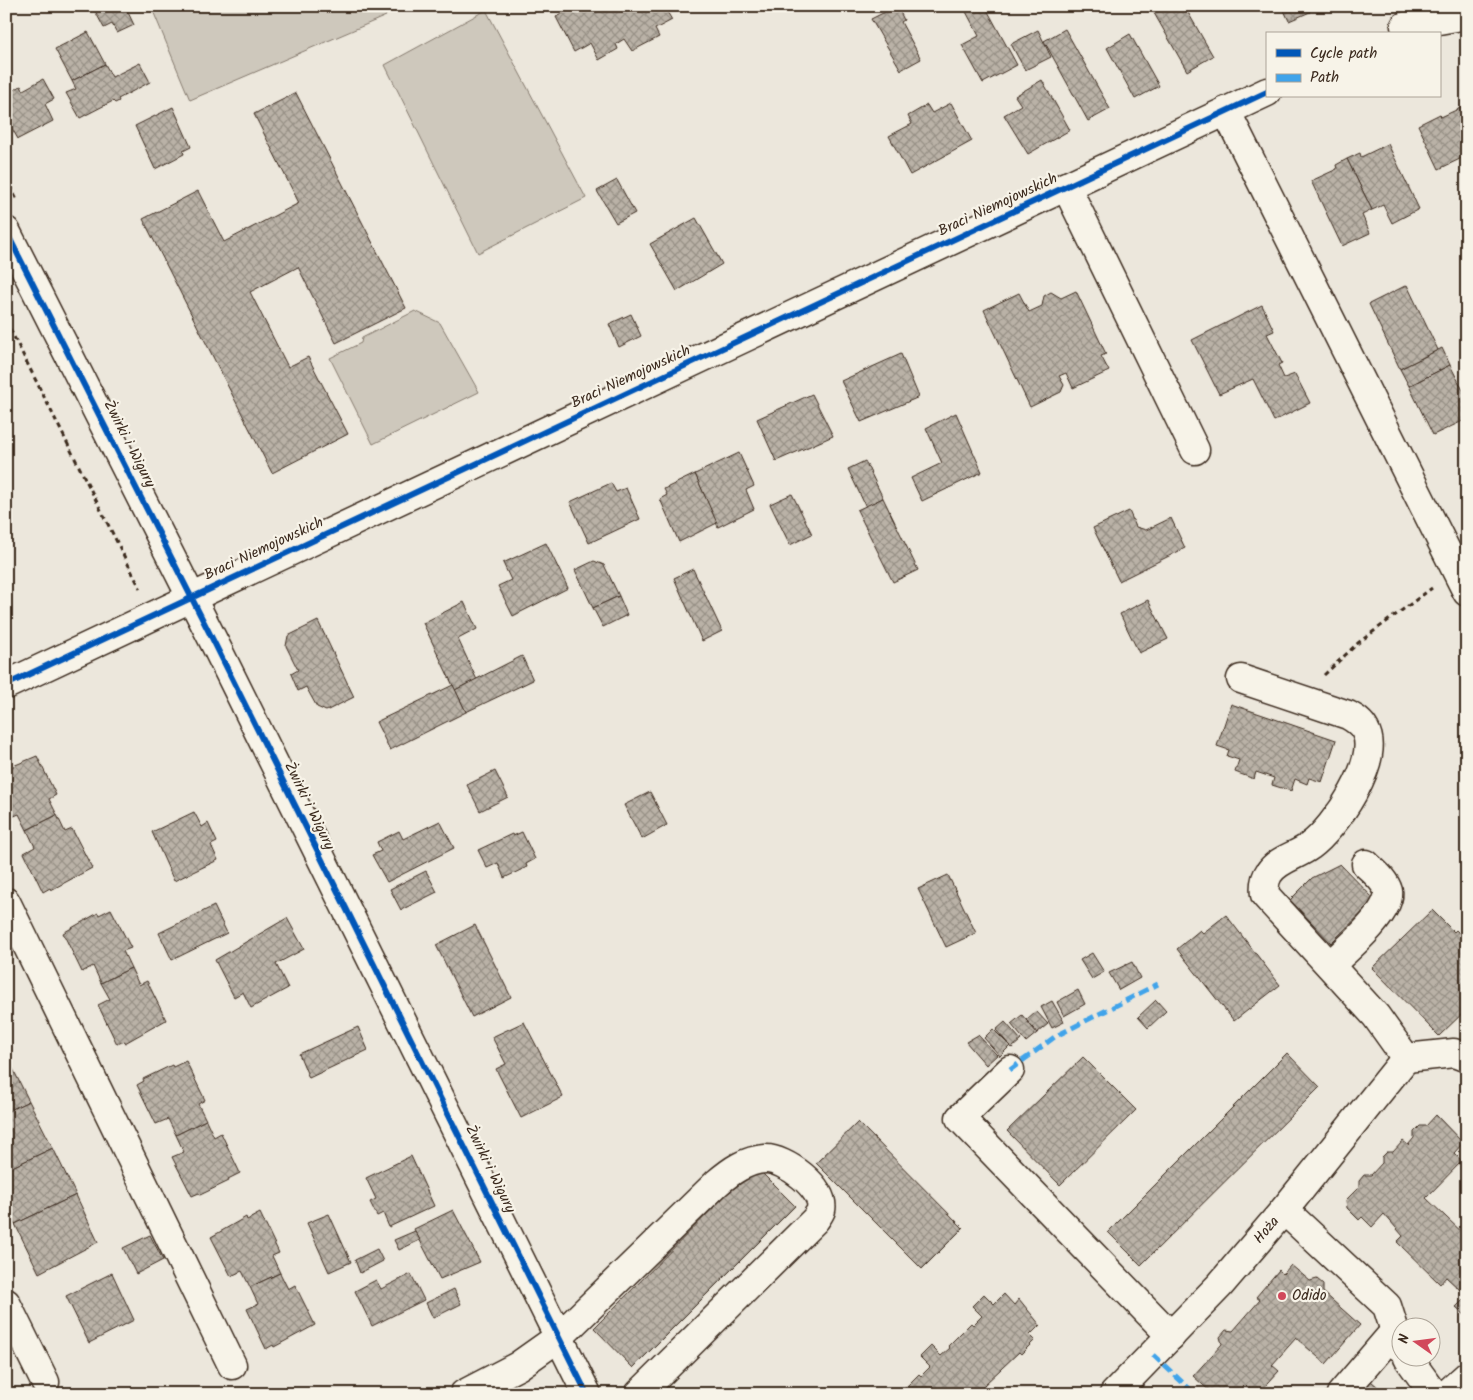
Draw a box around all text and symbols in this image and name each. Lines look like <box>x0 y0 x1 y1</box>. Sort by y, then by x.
legend <box>1266 32 1440 98</box>
text: Cycle path <box>1310 42 1377 66</box>
text: Path <box>1310 66 1339 90</box>
street label: Braci Niemojowskich <box>934 167 1062 243</box>
street label: Braci Niemojowskich <box>567 339 695 415</box>
street label: Żwirki i Wigury <box>97 396 162 493</box>
street label: Braci Niemojowskich <box>200 511 328 587</box>
street label: Żwirki i Wigury <box>277 758 341 855</box>
street label: Żwirki i Wigury <box>458 1121 522 1218</box>
street label: Hoża <box>1248 1211 1286 1250</box>
place label: Odido <box>1292 1284 1327 1308</box>
marker: Odido <box>1276 1290 1288 1302</box>
north arrow <box>1390 1318 1440 1368</box>
text: N <box>1393 1332 1416 1346</box>

